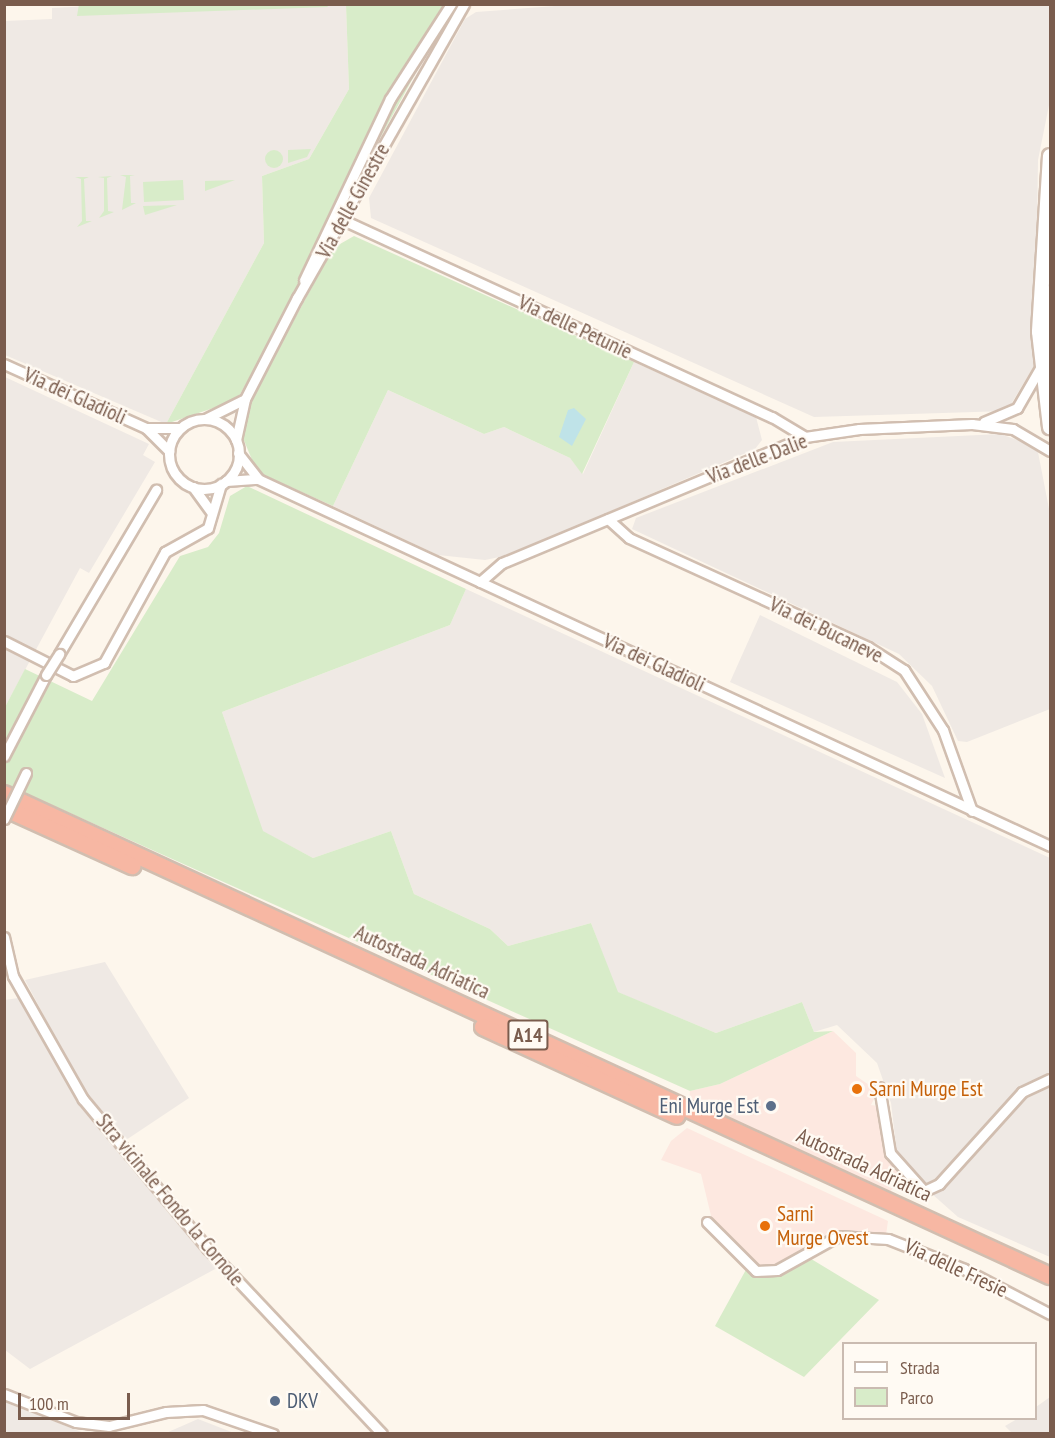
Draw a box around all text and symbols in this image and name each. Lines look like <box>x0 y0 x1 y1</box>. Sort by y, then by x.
street label: Via delle Ginestre <box>311 139 395 263</box>
street label: Via delle Petunie <box>514 290 636 364</box>
street label: Via dei Gladioli <box>20 362 130 430</box>
street label: Via delle Dalie <box>703 428 811 490</box>
street label: Via dei Bucaneve <box>765 592 887 668</box>
street label: Via dei Gladioli <box>599 628 709 698</box>
street label: Autostrada Adriatica <box>350 920 494 1004</box>
road number: A14 <box>507 1018 549 1052</box>
place label: Sarni Murge Est <box>869 1076 983 1102</box>
marker: Sarni Murge Est <box>850 1082 864 1096</box>
place label: Eni Murge Est <box>659 1093 759 1119</box>
marker: Eni Murge Est <box>764 1099 778 1113</box>
street label: Stra vicinale Fondo la Cornole <box>91 1109 249 1291</box>
street label: Autostrada Adriatica <box>792 1123 936 1207</box>
place label: Sarni Murge Ovest <box>777 1201 868 1251</box>
marker: Sarni Murge Ovest <box>758 1219 772 1233</box>
street label: Via delle Fresie <box>900 1233 1012 1303</box>
legend <box>842 1342 1037 1420</box>
text: Strada <box>900 1356 940 1379</box>
scale bar <box>21 1381 134 1419</box>
text: Parco <box>900 1386 934 1409</box>
place label: DKV <box>287 1388 318 1414</box>
text: 100 m <box>29 1392 69 1415</box>
marker: DKV <box>268 1394 282 1408</box>

